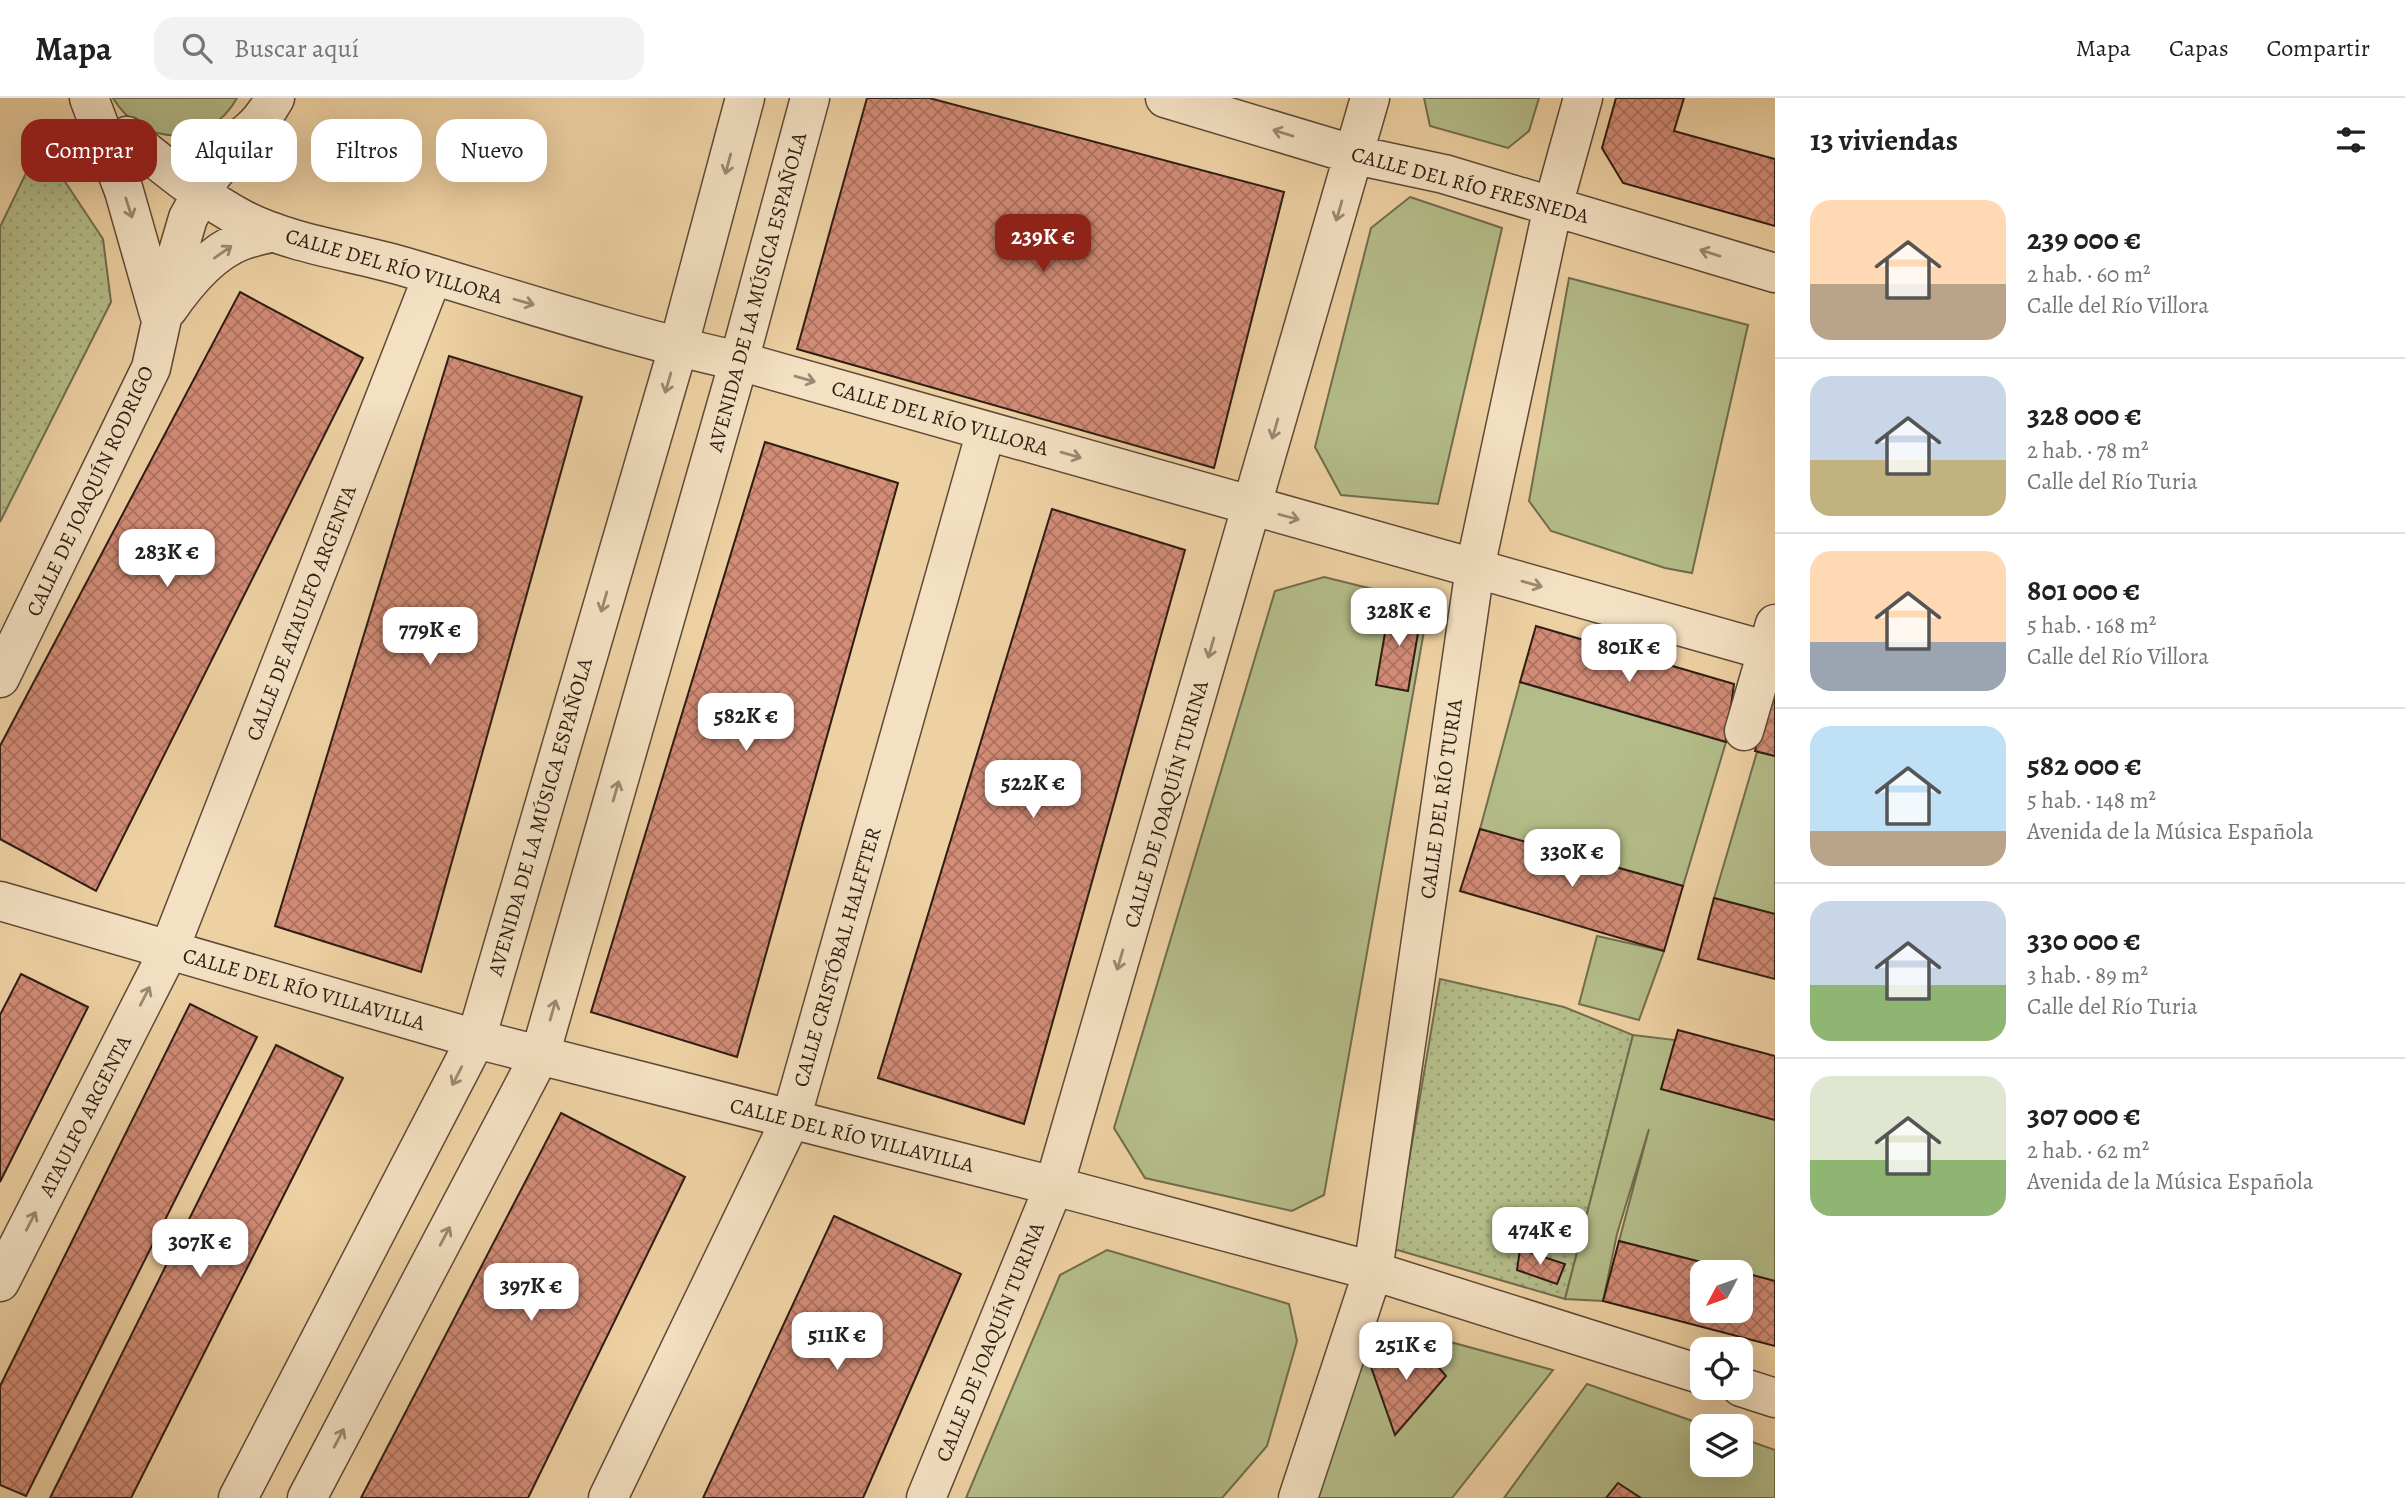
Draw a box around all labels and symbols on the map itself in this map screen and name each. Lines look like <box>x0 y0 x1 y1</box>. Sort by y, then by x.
one-way arrow <box>1272 126 1294 139</box>
street label: AVENIDA DE LA MÚSICA ESPAÑOLA <box>701 129 813 456</box>
street label: CALLE DEL RÍO FRESNEDA <box>1348 140 1593 230</box>
one-way arrow <box>720 153 733 175</box>
one-way arrow <box>124 197 137 219</box>
one-way arrow <box>1331 200 1344 222</box>
pin: 239K € <box>986 214 1100 274</box>
street label: CALLE DEL RÍO VILLORA <box>282 222 506 311</box>
one-way arrow <box>213 245 232 259</box>
one-way arrow <box>1699 246 1721 258</box>
one-way arrow <box>513 297 535 310</box>
street label: CALLE DE JOAQUÍN RODRIGO <box>19 361 161 621</box>
one-way arrow <box>660 372 673 394</box>
one-way arrow <box>793 374 815 387</box>
street label: CALLE DEL RÍO VILLORA <box>828 374 1052 463</box>
one-way arrow <box>1267 418 1280 440</box>
one-way arrow <box>1059 450 1081 463</box>
street label: CALLE DE ATAULFO ARGENTA <box>239 481 363 745</box>
one-way arrow <box>1278 511 1300 524</box>
pin: 283K € <box>110 530 224 589</box>
one-way arrow <box>1521 579 1543 592</box>
pin: 328K € <box>1342 588 1456 648</box>
one-way arrow <box>596 590 609 612</box>
pin: 779K € <box>373 608 487 667</box>
pin: 801K € <box>1572 624 1686 684</box>
one-way arrow <box>1204 636 1217 658</box>
street label: AVENIDA DE LA MÚSICA ESPAÑOLA <box>481 654 599 980</box>
street label: CALLE DE JOAQUÍN TURINA <box>1117 676 1215 931</box>
pin: 582K € <box>689 694 803 753</box>
street label: CALLE DEL RÍO TURIA <box>1413 696 1469 901</box>
pin: 522K € <box>976 760 1090 820</box>
one-way arrow <box>610 780 623 802</box>
street label: CALLE CRISTÓBAL HALFFTER <box>786 824 888 1090</box>
pin: 330K € <box>1515 830 1629 889</box>
street label: CALLE DEL RÍO VILLAVILLA <box>180 941 429 1037</box>
one-way arrow <box>1113 949 1126 971</box>
one-way arrow <box>139 987 153 1007</box>
one-way arrow <box>547 999 560 1022</box>
street label: ATAULFO ARGENTA <box>32 1030 138 1202</box>
one-way arrow <box>449 1065 463 1086</box>
street label: CALLE DEL RÍO VILLAVILLA <box>727 1091 978 1179</box>
pin: 474K € <box>1483 1208 1597 1267</box>
one-way arrow <box>25 1211 38 1232</box>
street label: CALLE DE JOAQUÍN TURINA <box>929 1217 1051 1466</box>
pin: 307K € <box>143 1220 257 1279</box>
one-way arrow <box>438 1227 452 1247</box>
north arrow <box>1690 1260 1754 1323</box>
pin: 397K € <box>474 1264 588 1323</box>
pin: 511K € <box>780 1312 894 1372</box>
pin: 251K € <box>1349 1322 1463 1382</box>
one-way arrow <box>332 1428 346 1448</box>

